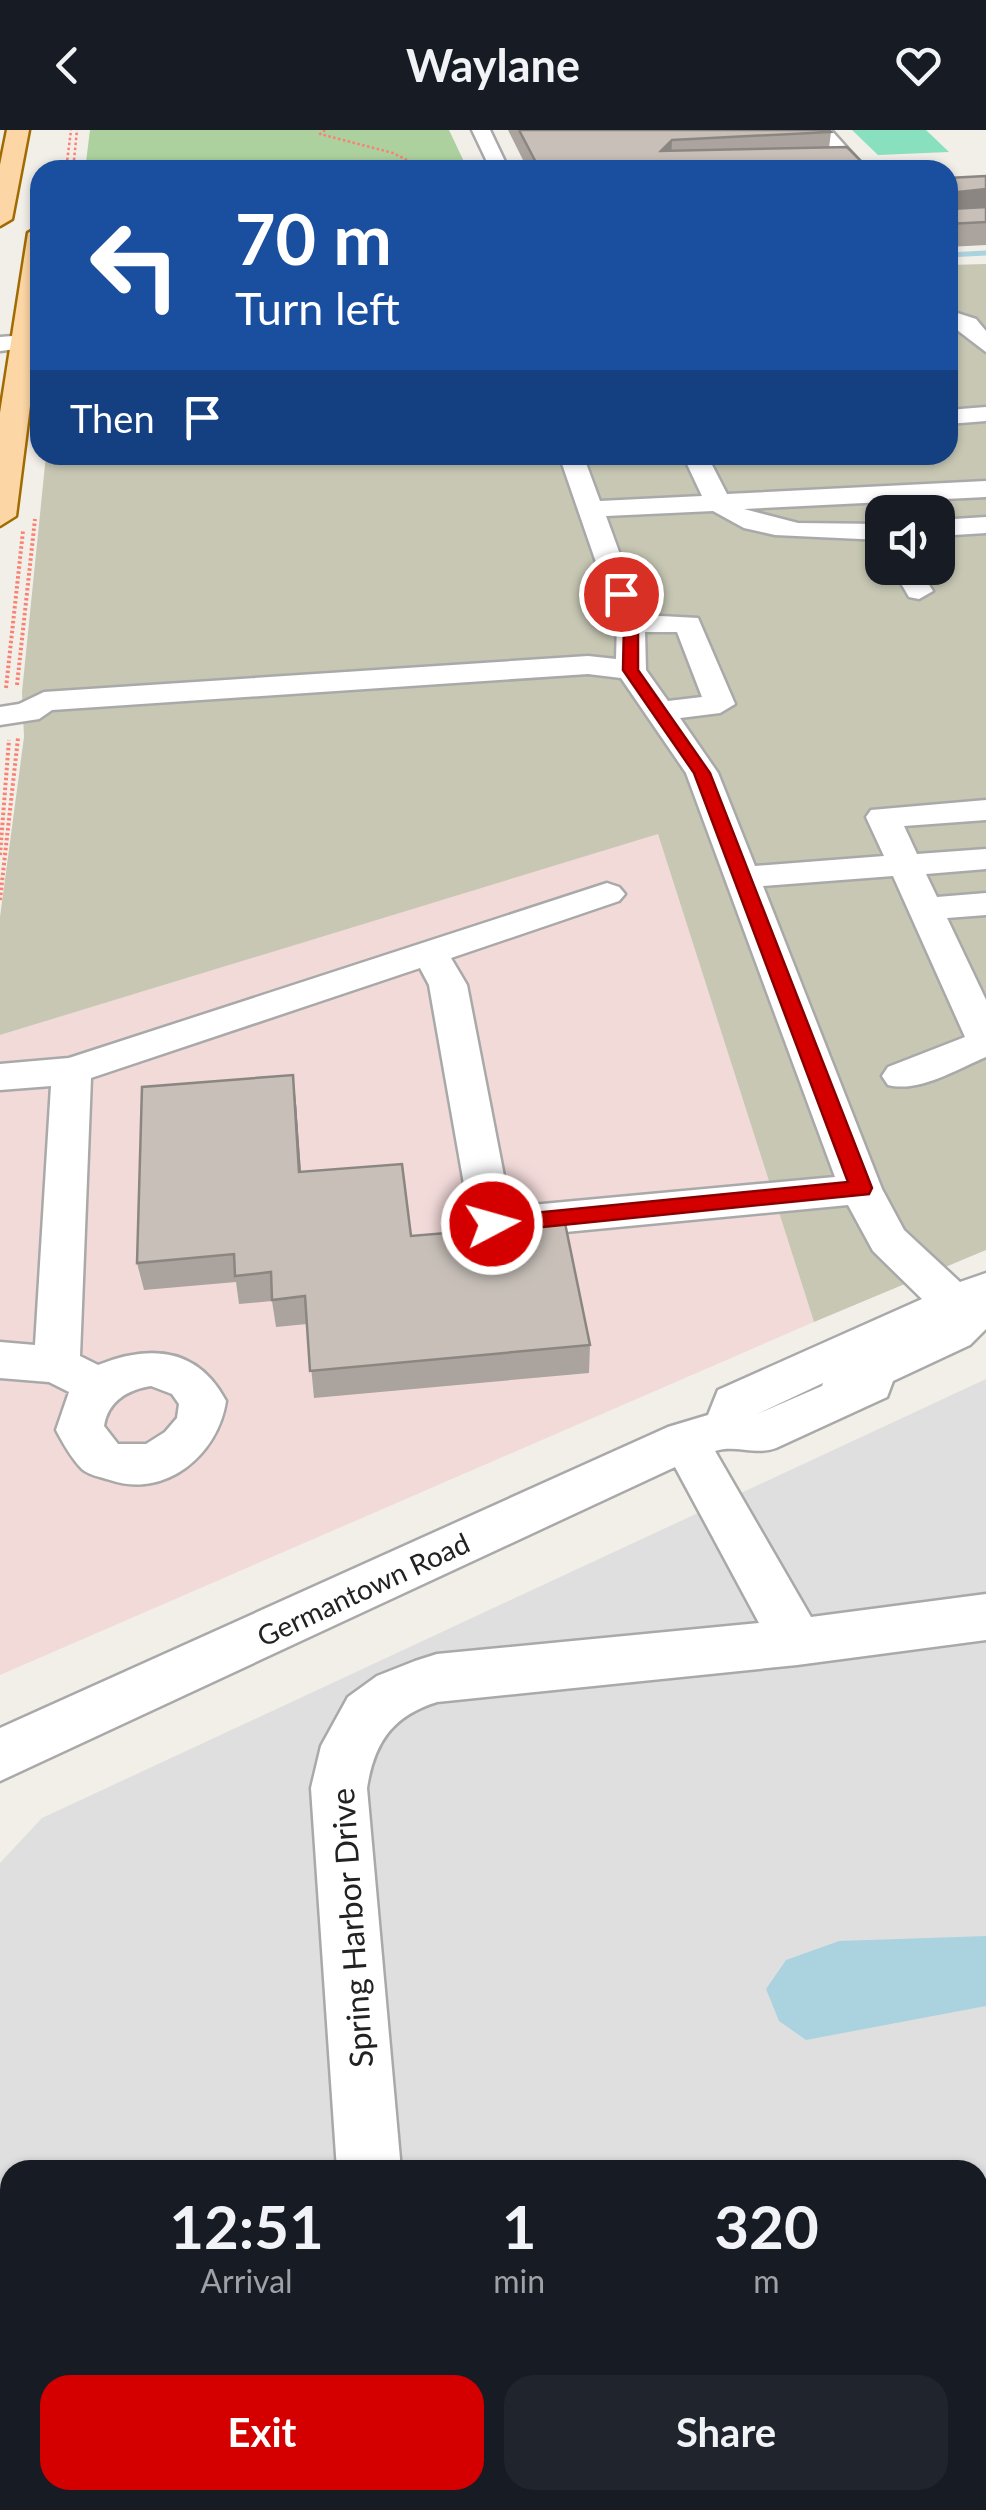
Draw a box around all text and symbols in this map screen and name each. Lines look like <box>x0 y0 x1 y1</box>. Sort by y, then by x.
icon: back <box>40 38 95 93</box>
text: Waylane <box>406 38 580 92</box>
icon: heart <box>891 38 946 93</box>
text: 70 m <box>235 196 392 280</box>
icon: left <box>70 200 200 330</box>
text: Turn left <box>235 281 400 335</box>
icon: arrive <box>175 390 230 445</box>
text: Then <box>70 395 155 441</box>
map controls <box>865 495 955 585</box>
button: sound <box>865 495 955 585</box>
pin <box>579 552 664 637</box>
icon: arrive <box>594 567 649 622</box>
position arrow <box>440 1172 544 1276</box>
street label: Germantown Road <box>252 1525 474 1653</box>
street label: Spring Harbor Drive <box>322 1787 380 2069</box>
text: 12:51 <box>169 2190 324 2262</box>
text: 1 <box>502 2190 537 2262</box>
text: 320 <box>714 2190 819 2262</box>
text: Arrival <box>200 2261 293 2300</box>
text: min <box>493 2261 545 2300</box>
text: m <box>753 2261 780 2300</box>
button: Exit <box>40 2375 484 2490</box>
button: Share <box>504 2375 948 2490</box>

